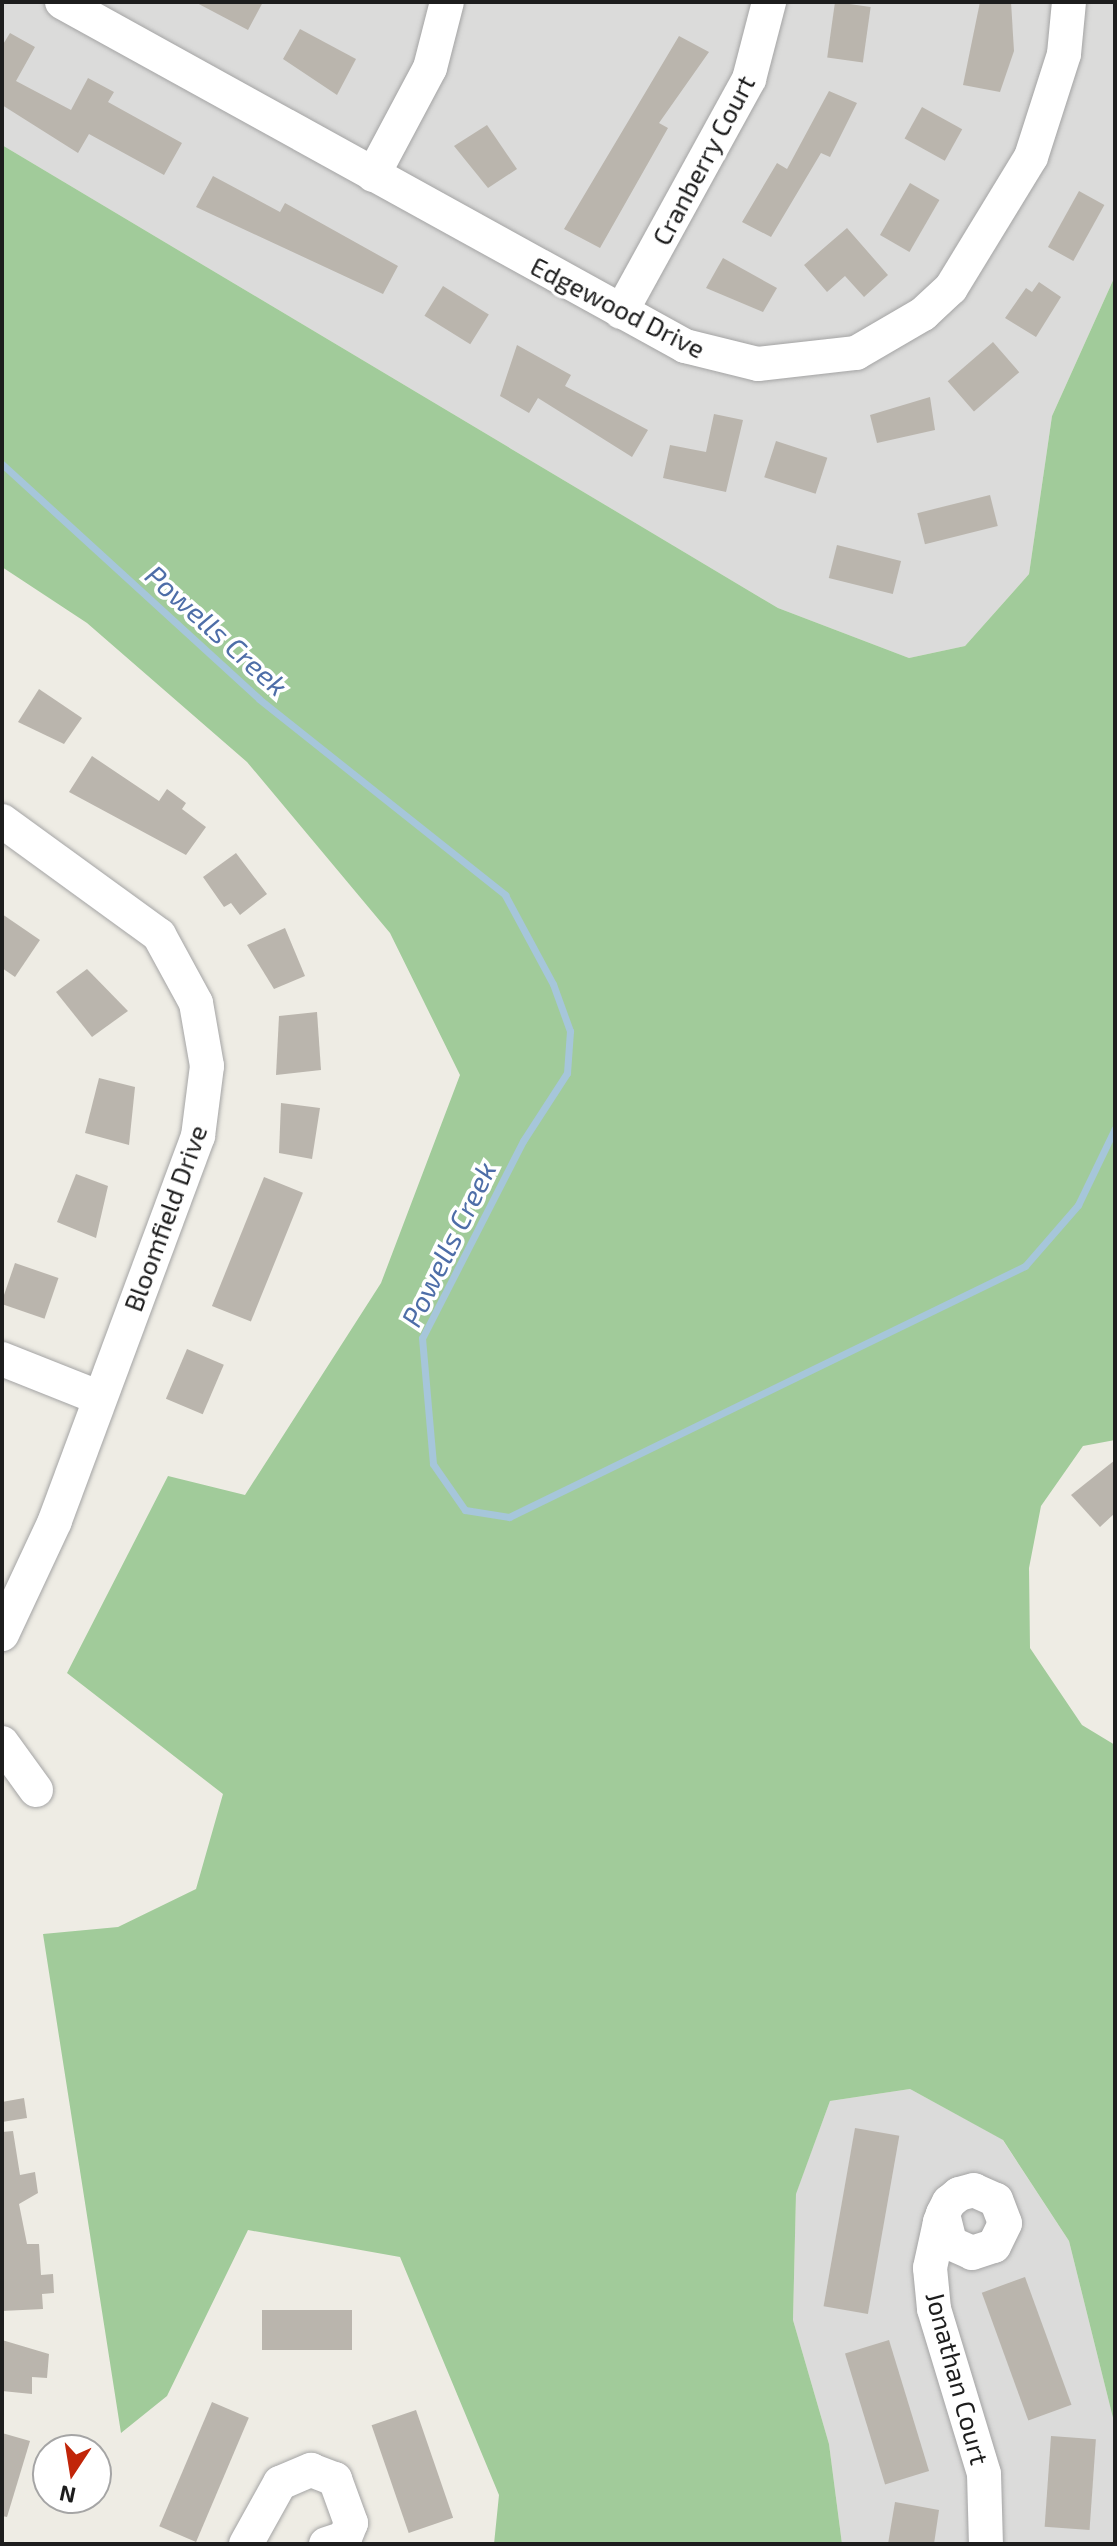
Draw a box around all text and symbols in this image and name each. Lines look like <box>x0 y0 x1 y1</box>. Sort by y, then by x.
street label: Cranberry Court <box>645 69 761 251</box>
street label: Edgewood Drive <box>526 250 710 364</box>
water label: Powells Creek <box>139 558 295 702</box>
street label: Bloomfield Drive <box>117 1121 213 1315</box>
water label: Powells Creek <box>394 1156 502 1332</box>
street label: Jonathan Court <box>920 2288 996 2468</box>
north arrow <box>32 2434 112 2514</box>
text: N <box>57 2481 78 2510</box>

